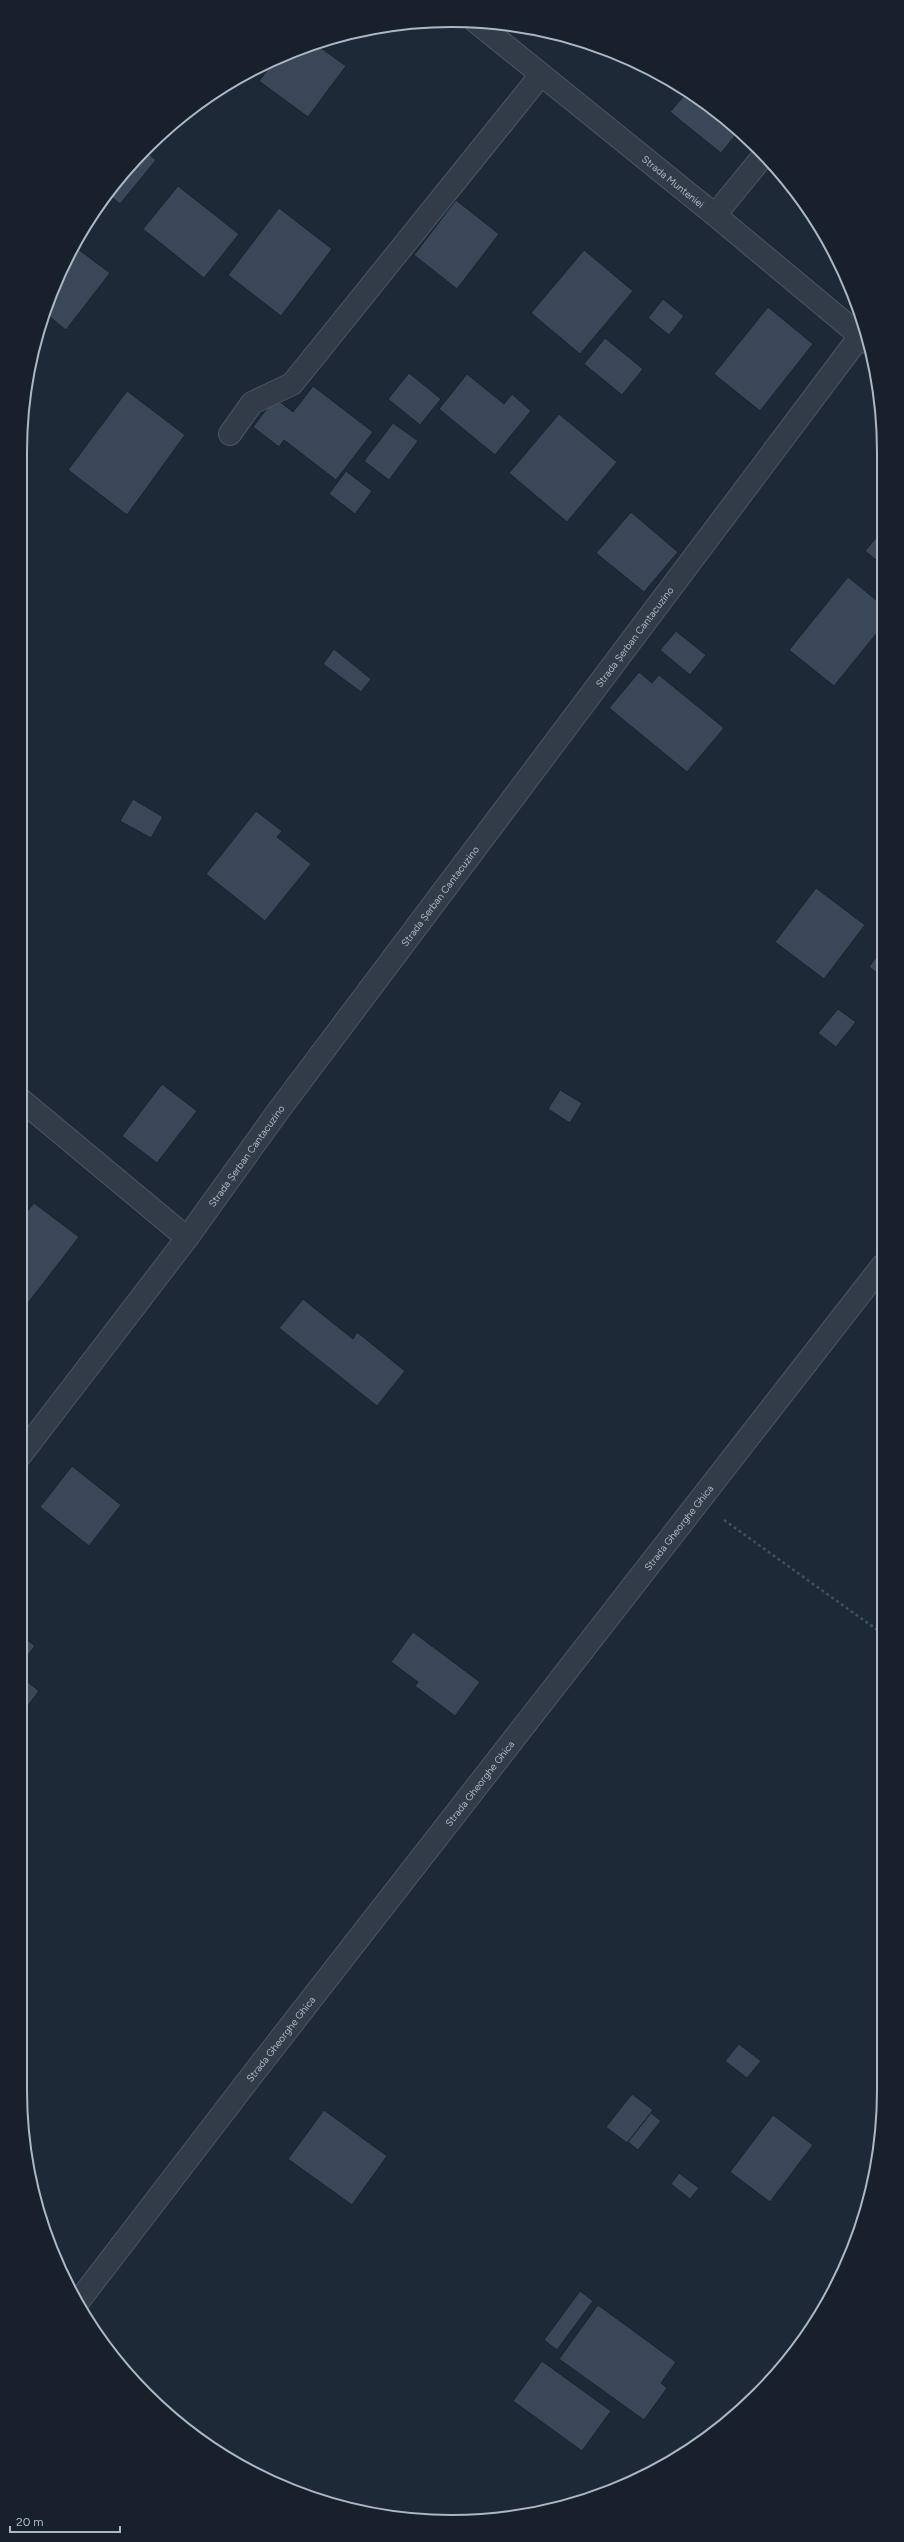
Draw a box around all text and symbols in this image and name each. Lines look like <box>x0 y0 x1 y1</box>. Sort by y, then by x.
street label: Strada Munteniei <box>639 153 707 211</box>
street label: Strada Șerban Cantacuzino <box>593 584 677 690</box>
street label: Strada Șerban Cantacuzino <box>398 843 482 949</box>
street label: Strada Șerban Cantacuzino <box>206 1102 288 1209</box>
street label: Strada Gheorghe Ghica <box>641 1482 716 1573</box>
street label: Strada Gheorghe Ghica <box>442 1738 517 1829</box>
street label: Strada Gheorghe Ghica <box>243 1994 318 2085</box>
scale bar <box>10 2508 120 2534</box>
text: 20 m <box>16 2515 44 2529</box>

